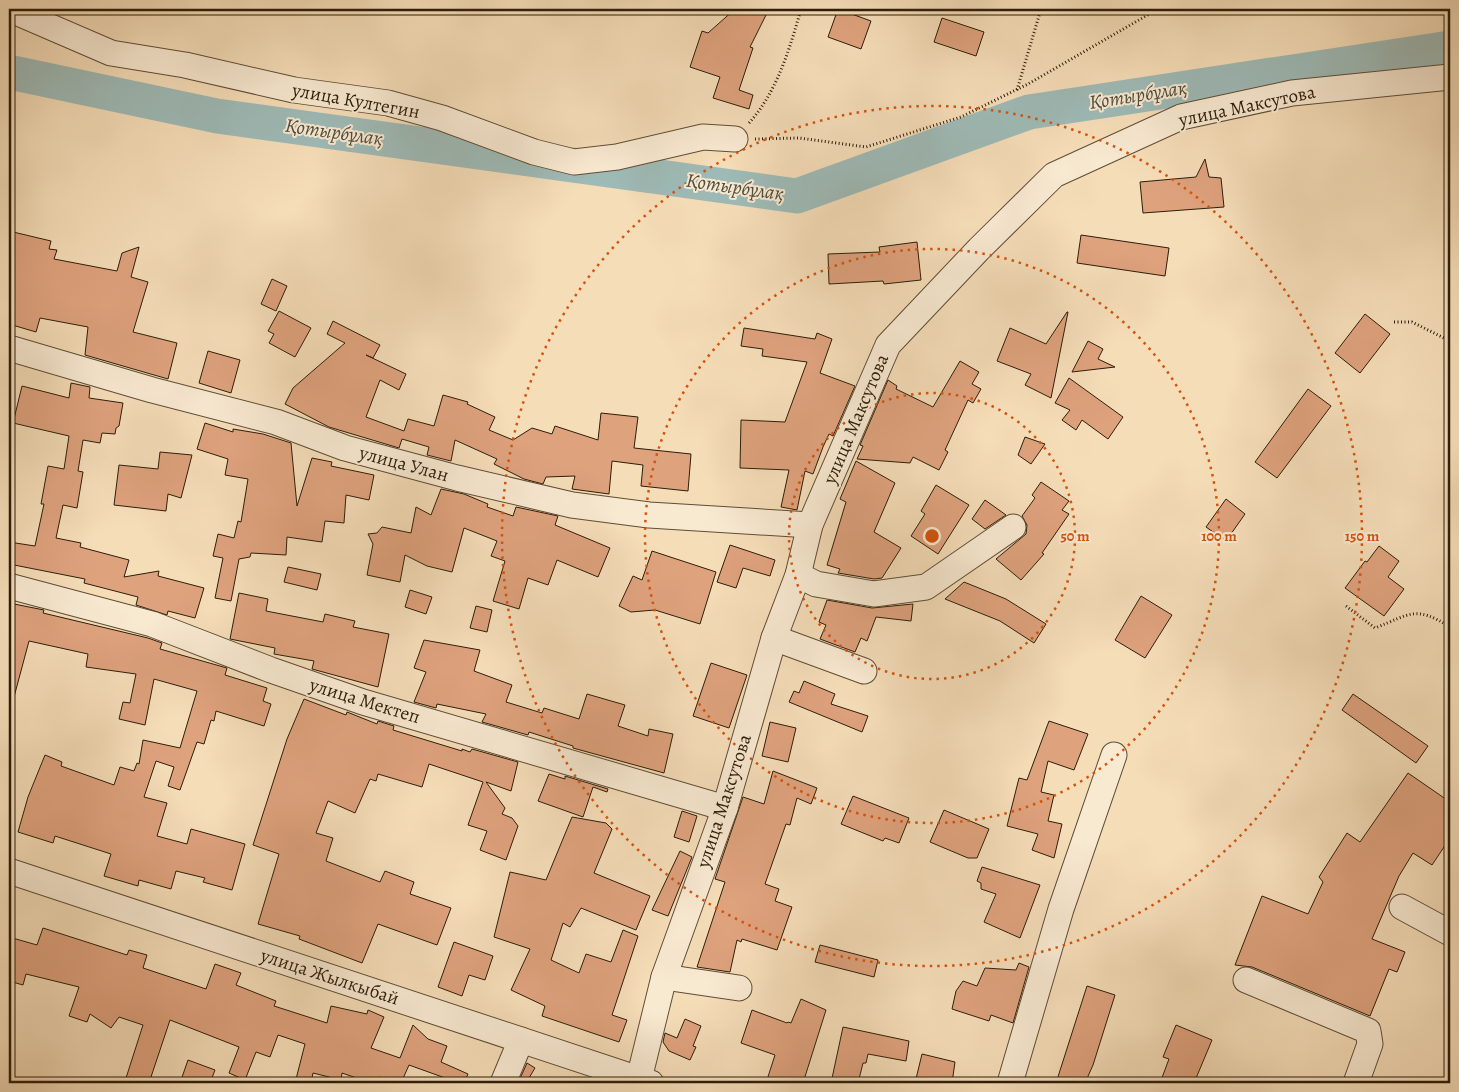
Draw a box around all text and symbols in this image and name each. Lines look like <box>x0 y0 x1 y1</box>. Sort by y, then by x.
water label: Қотырбұлақ <box>1087 74 1189 116</box>
street label: улица Култегин <box>289 77 422 125</box>
street label: улица Максутова <box>1175 79 1318 133</box>
water label: Қотырбұлақ <box>283 112 385 152</box>
water label: Қотырбұлақ <box>684 167 786 207</box>
street label: улица Максутова <box>816 350 895 489</box>
street label: улица Улан <box>356 439 451 488</box>
text: 50 m <box>1060 526 1090 546</box>
text: 100 m <box>1201 526 1237 546</box>
text: 150 m <box>1345 526 1380 546</box>
centre of rings <box>923 527 941 545</box>
street label: улица Мектеп <box>306 672 424 730</box>
street label: улица Максутова <box>690 731 758 872</box>
street label: улица Жылкыбай <box>256 942 403 1012</box>

